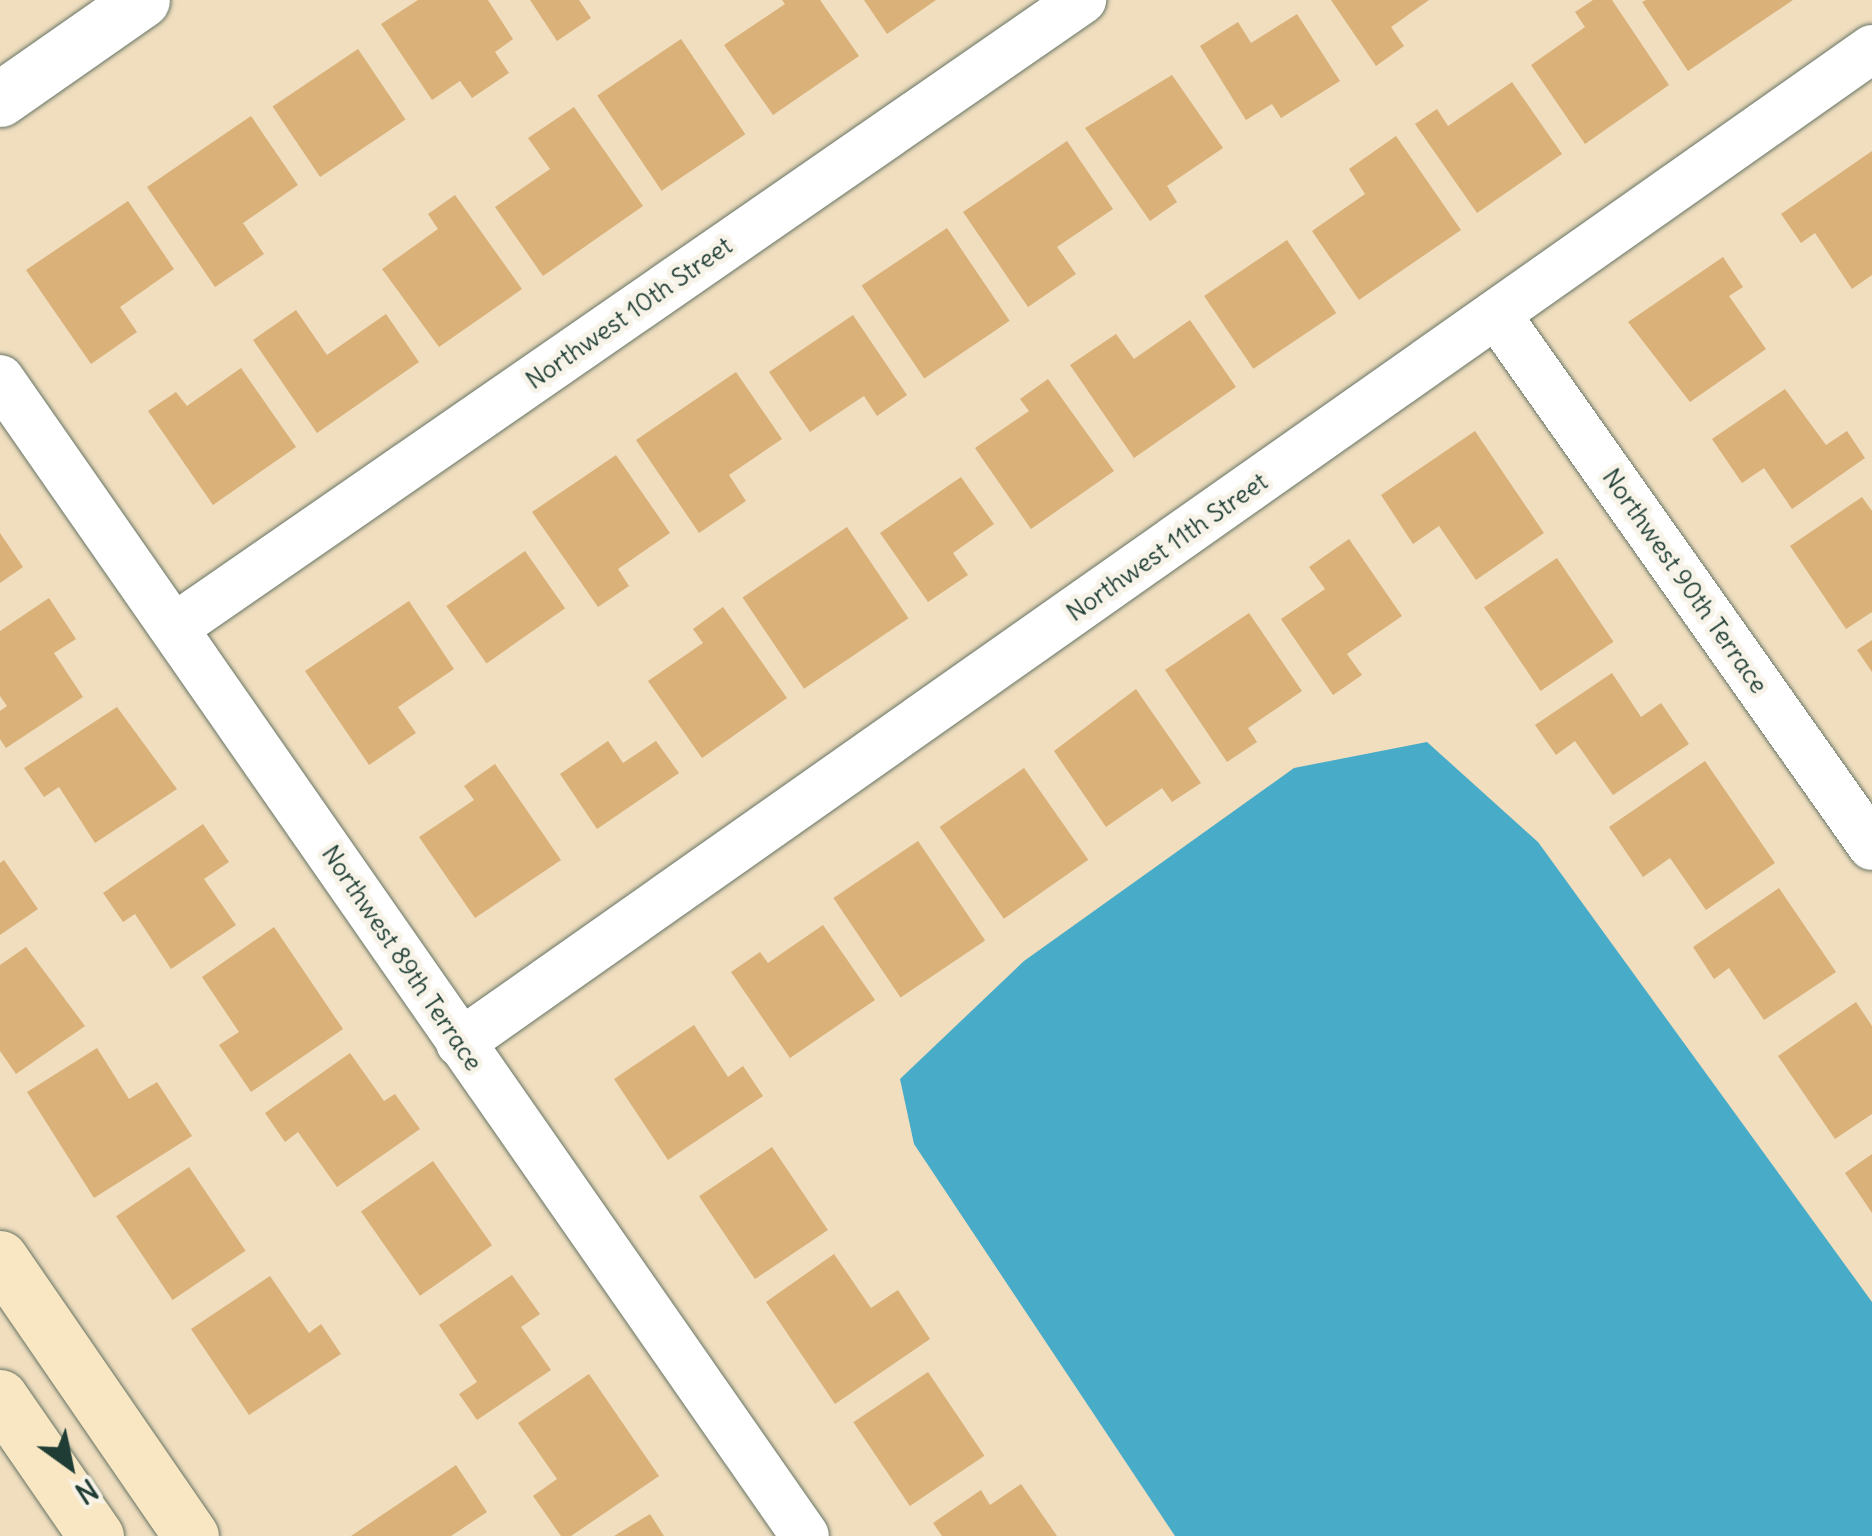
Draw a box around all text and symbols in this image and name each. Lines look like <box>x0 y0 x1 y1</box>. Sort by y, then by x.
street label: Northwest 10th Street <box>520 231 738 395</box>
street label: Northwest 90th Terrace <box>1596 463 1774 699</box>
street label: Northwest 11th Street <box>1061 466 1273 628</box>
street label: Northwest 89th Terrace <box>315 840 489 1076</box>
north arrow <box>20 1416 120 1516</box>
text: N <box>68 1471 104 1512</box>

